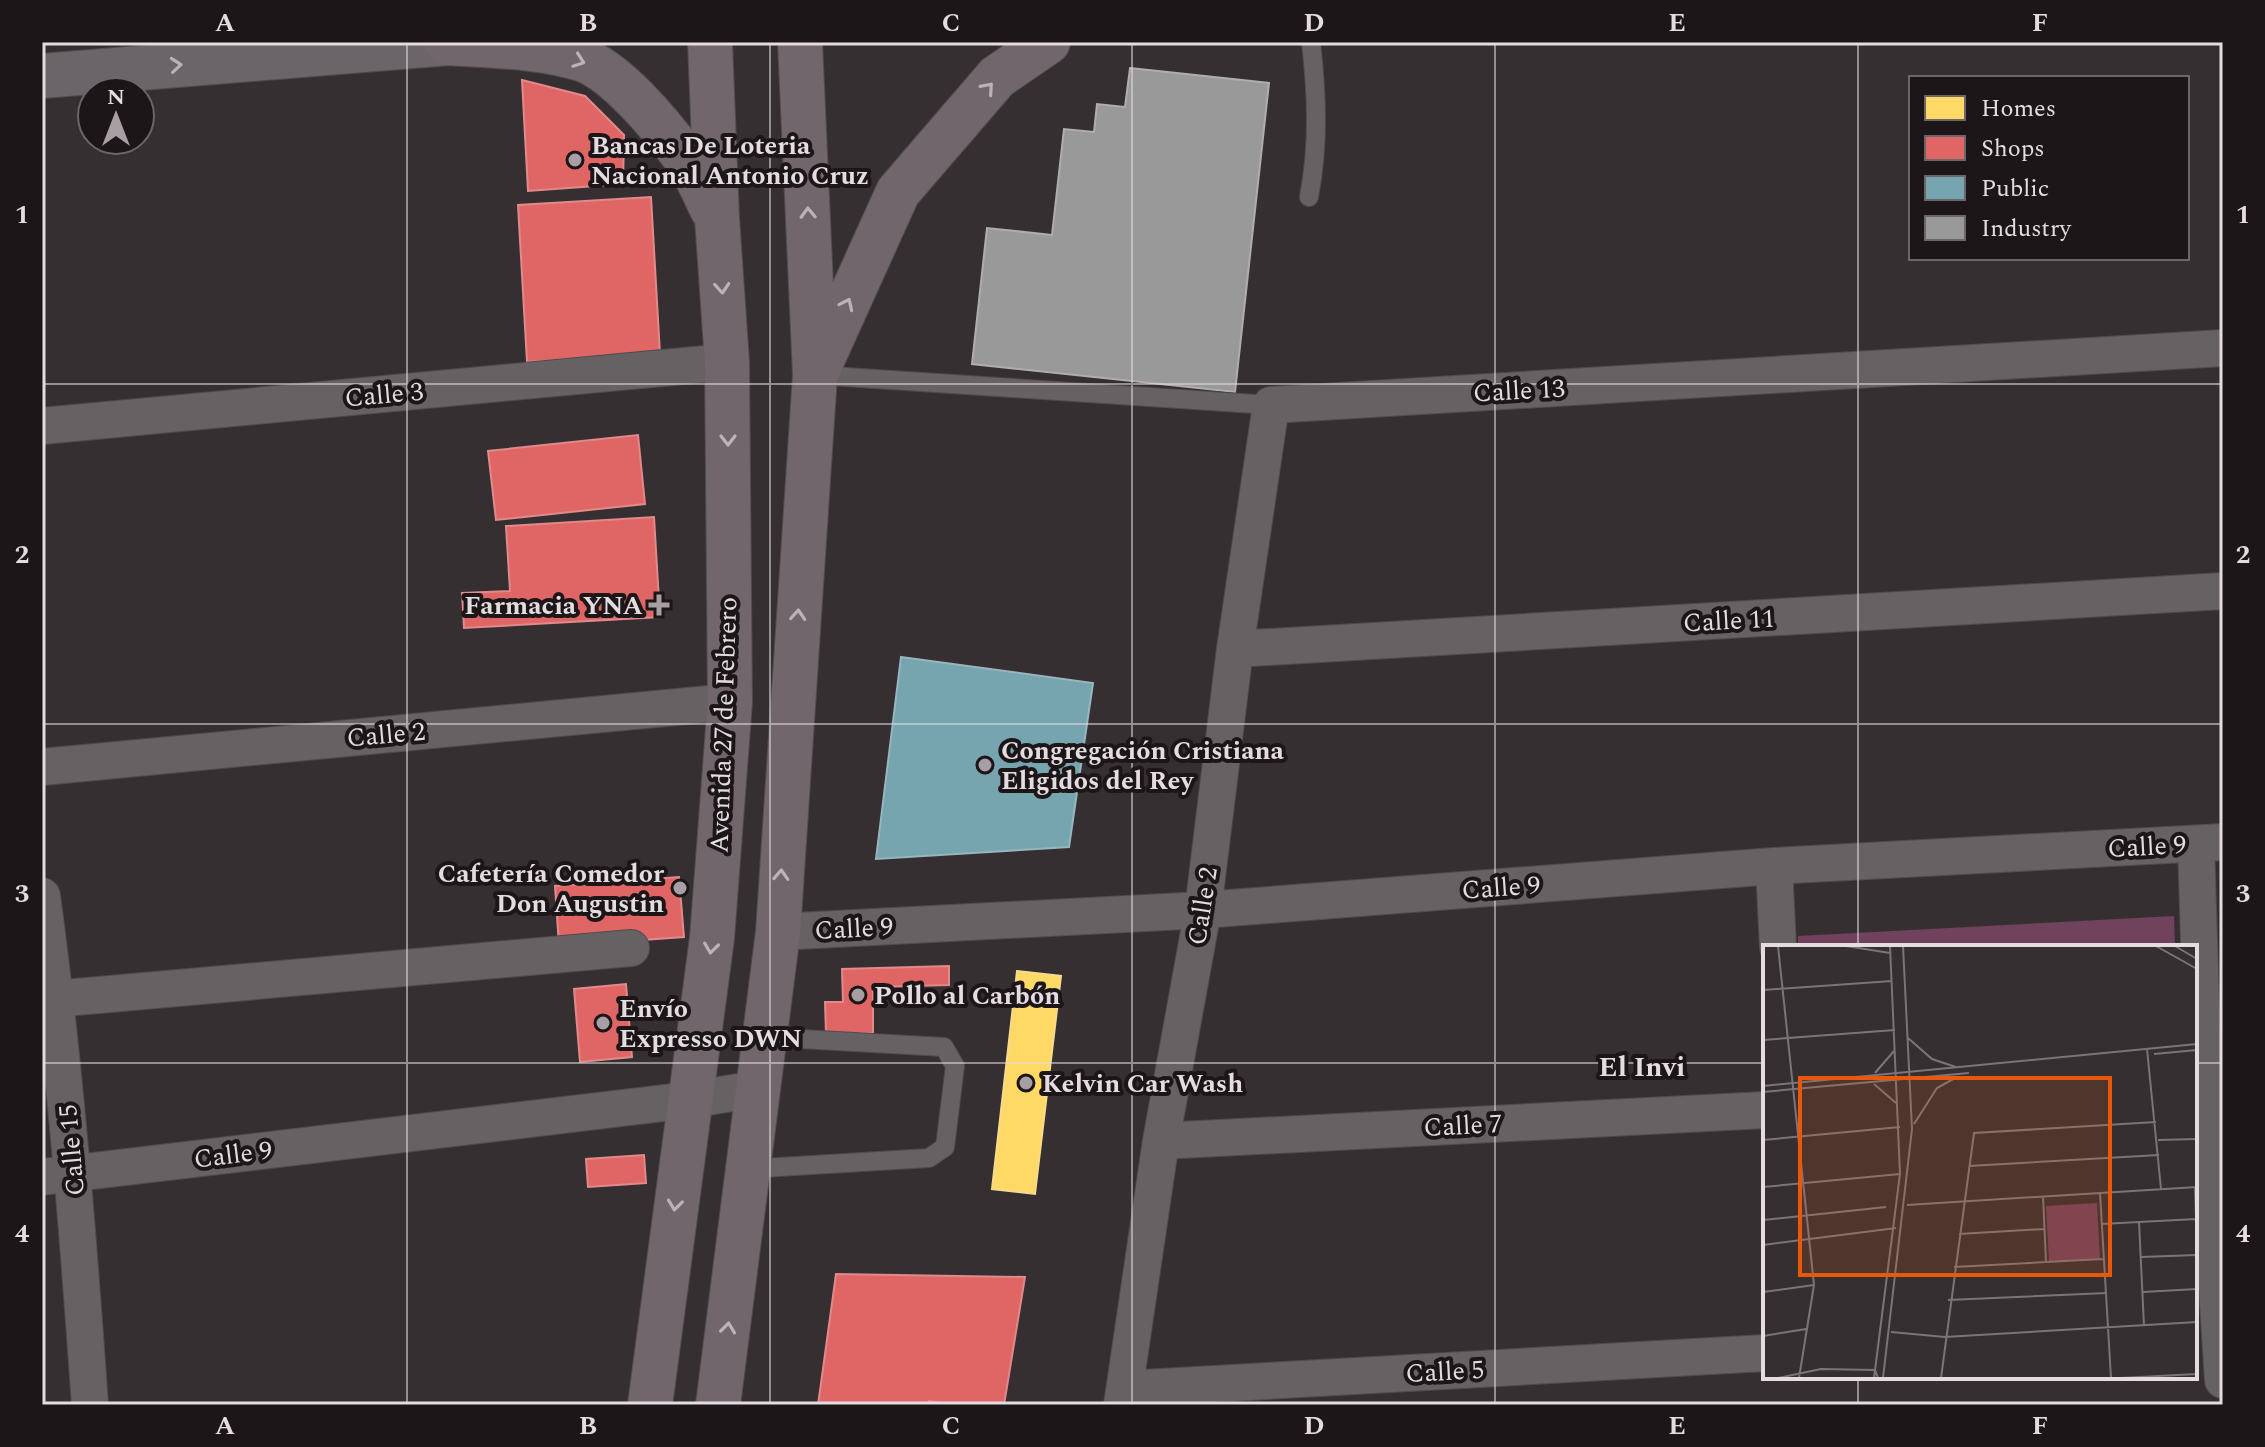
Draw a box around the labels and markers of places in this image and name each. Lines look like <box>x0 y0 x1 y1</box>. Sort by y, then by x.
place label: Bancas De Loteria Nacional Antonio Cruz <box>591 126 869 196</box>
marker: Bancas De Loteria Nacional Antonio Cruz <box>566 151 584 169</box>
place label: Farmacia YNA <box>464 586 643 626</box>
marker: Farmacia YNA <box>650 596 668 614</box>
place label: Congregación Cristiana Eligidos del Rey <box>1001 731 1285 801</box>
marker: Congregación Cristiana Eligidos del Rey <box>976 756 994 774</box>
place label: Cafetería Comedor Don Augustin <box>438 854 665 924</box>
marker: Cafetería Comedor Don Augustin <box>671 879 689 897</box>
place label: Pollo al Carbón <box>874 976 1060 1016</box>
marker: Pollo al Carbón <box>849 986 867 1004</box>
place label: Envío Expresso DWN <box>619 989 802 1059</box>
marker: Envío Expresso DWN <box>594 1014 612 1032</box>
place label: Kelvin Car Wash <box>1042 1064 1243 1104</box>
marker: Kelvin Car Wash <box>1017 1074 1035 1092</box>

